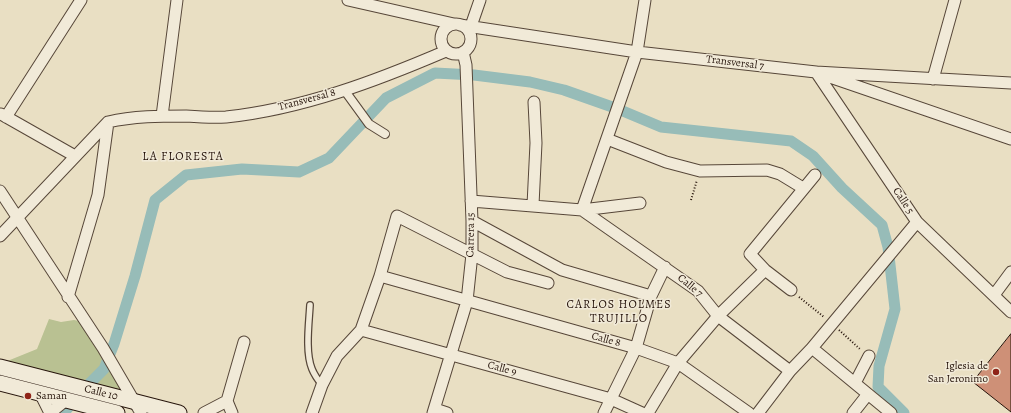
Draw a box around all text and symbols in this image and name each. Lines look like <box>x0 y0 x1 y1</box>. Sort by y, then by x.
street label: Transversal 7 <box>705 53 765 73</box>
street label: Transversal 8 <box>277 86 337 114</box>
district label: LA FLORESTA <box>142 150 224 164</box>
street label: Calle 5 <box>890 185 916 217</box>
street label: Carrera 15 <box>464 212 478 258</box>
street label: Calle 7 <box>675 272 705 300</box>
district label: CARLOS HOLMES TRUJILLO <box>566 298 672 326</box>
street label: Calle 8 <box>590 330 622 350</box>
street label: Calle 9 <box>486 359 518 379</box>
place label: Iglesia de San Jeronimo <box>928 359 988 385</box>
marker: Iglesia de San Jeronimo <box>991 367 1001 377</box>
street label: Calle 10 <box>83 382 119 404</box>
place label: Saman <box>36 389 67 403</box>
marker: Saman <box>23 391 33 401</box>

